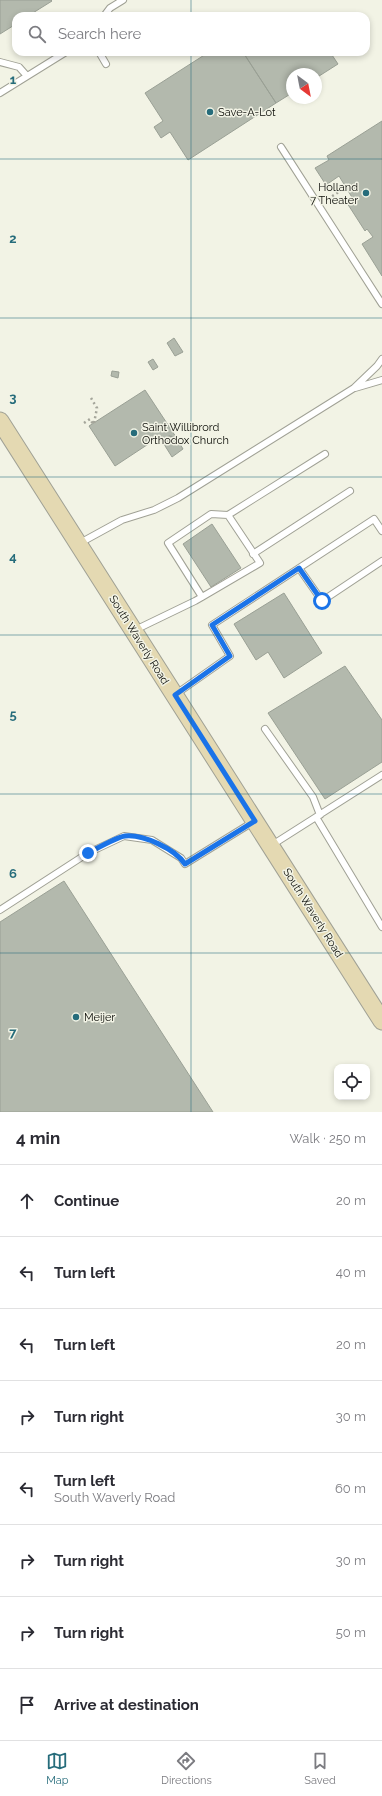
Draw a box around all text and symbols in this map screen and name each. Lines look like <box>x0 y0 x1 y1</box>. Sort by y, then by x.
search box <box>12 12 370 56</box>
icon: search <box>26 23 48 45</box>
text: Search here <box>58 25 141 43</box>
north arrow <box>286 68 322 104</box>
text: 1 <box>10 72 17 87</box>
place label: Save-A-Lot <box>218 106 276 119</box>
marker: Save-A-Lot <box>205 107 215 117</box>
place label: Holland 7 Theater <box>310 181 358 207</box>
marker: Holland 7 Theater <box>361 188 371 198</box>
text: 2 <box>9 231 17 246</box>
text: 3 <box>9 390 17 405</box>
place label: Saint Willibrord Orthodox Church <box>142 421 229 447</box>
marker: Saint Willibrord Orthodox Church <box>129 428 139 438</box>
text: 4 <box>9 549 17 564</box>
route start <box>313 592 331 610</box>
street label: South Waverly Road <box>106 593 172 687</box>
text: 5 <box>9 707 17 722</box>
route end <box>79 844 97 862</box>
text: 6 <box>9 866 17 881</box>
street label: South Waverly Road <box>280 866 346 960</box>
place label: Meijer <box>84 1011 115 1024</box>
marker: Meijer <box>71 1012 81 1022</box>
text: 7 <box>9 1025 17 1040</box>
map controls <box>334 1064 370 1100</box>
button: locate <box>334 1064 370 1100</box>
text: 4 min <box>16 1128 60 1148</box>
text: Walk · 250 m <box>289 1131 366 1146</box>
icon: ahead <box>16 1190 38 1212</box>
text: Continue <box>54 1192 119 1210</box>
text: 20 m <box>336 1193 366 1208</box>
icon: left <box>16 1262 38 1284</box>
text: Turn left <box>54 1264 115 1282</box>
text: 40 m <box>336 1265 366 1280</box>
icon: left <box>16 1334 38 1356</box>
text: Turn left <box>54 1336 115 1354</box>
text: 20 m <box>336 1337 366 1352</box>
icon: right <box>16 1406 38 1428</box>
text: Turn right <box>54 1408 124 1426</box>
text: 30 m <box>336 1409 366 1424</box>
text: Turn left <box>54 1472 115 1490</box>
icon: left <box>16 1478 38 1500</box>
text: 60 m <box>335 1481 366 1496</box>
text: South Waverly Road <box>54 1490 175 1505</box>
icon: right <box>16 1550 38 1572</box>
text: Turn right <box>54 1552 124 1570</box>
text: 30 m <box>336 1553 366 1568</box>
icon: right <box>16 1622 38 1644</box>
text: Turn right <box>54 1624 124 1642</box>
text: 50 m <box>336 1625 366 1640</box>
icon: arrive <box>16 1694 38 1716</box>
text: Arrive at destination <box>54 1696 199 1714</box>
tab: Map <box>46 1750 69 1787</box>
tab: Directions <box>161 1750 212 1787</box>
tab: Saved <box>304 1750 336 1787</box>

